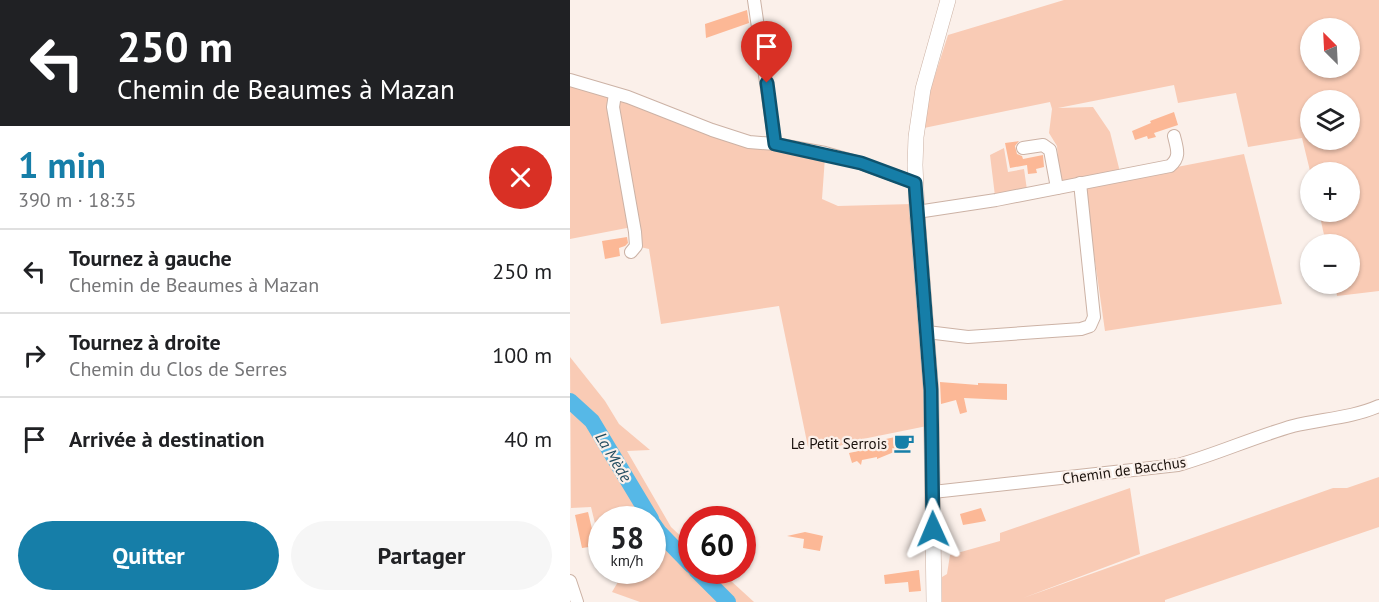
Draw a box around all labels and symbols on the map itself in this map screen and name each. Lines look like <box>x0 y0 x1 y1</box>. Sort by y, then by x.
north arrow <box>1300 18 1360 78</box>
pin <box>741 21 792 83</box>
water label: La Mède <box>591 429 637 486</box>
cafe icon: Le Petit Serrois <box>892 431 916 455</box>
place label: Le Petit Serrois <box>791 434 887 453</box>
street label: Chemin de Bacchus <box>1061 452 1187 488</box>
position arrow <box>901 497 965 561</box>
speed limit sign: 60 <box>678 506 756 584</box>

